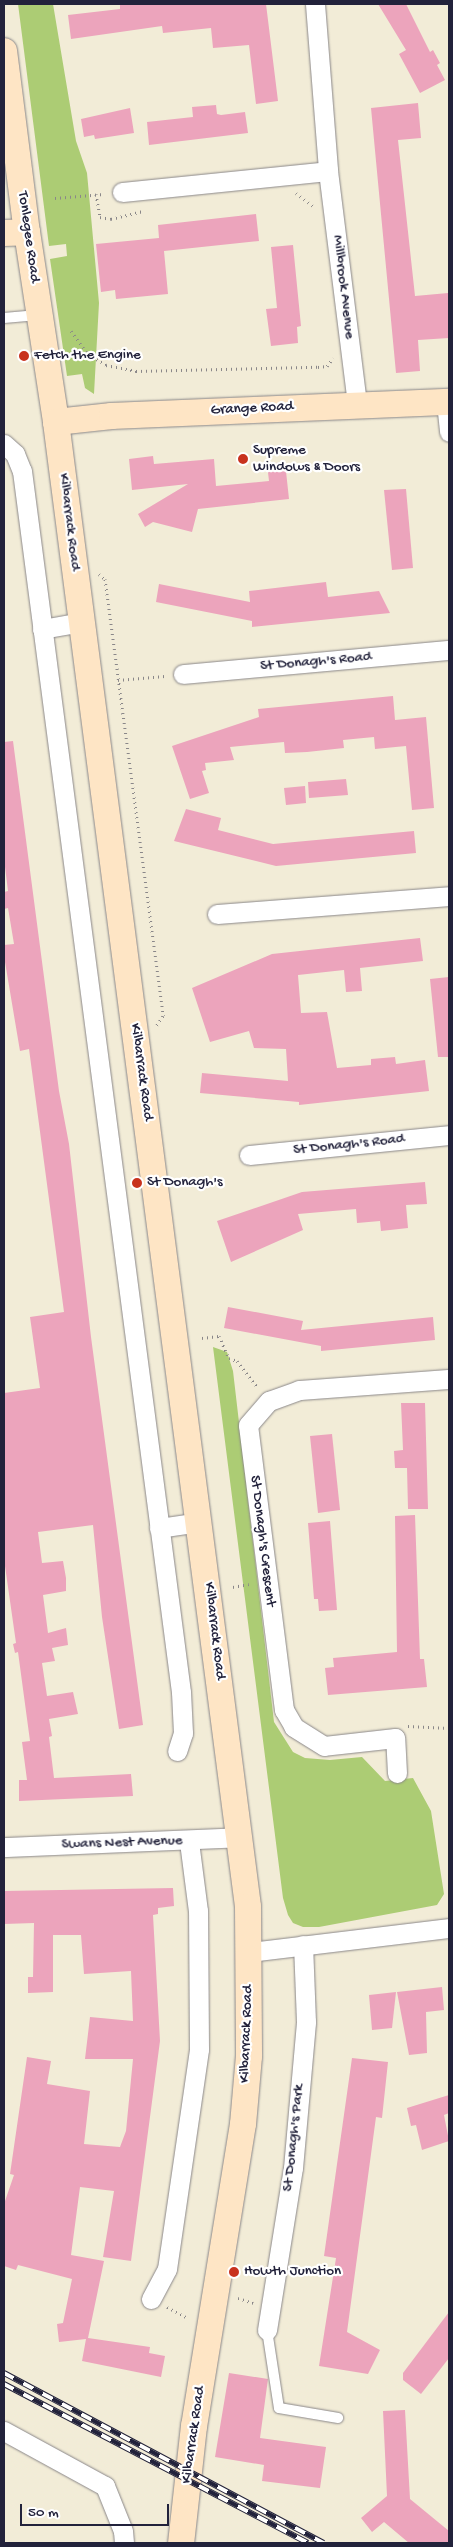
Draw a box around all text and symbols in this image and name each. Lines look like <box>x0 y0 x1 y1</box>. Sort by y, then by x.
street label: Tonlegee Road <box>13 190 43 284</box>
street label: Millbrook Avenue <box>328 234 358 340</box>
place label: Fetch the Engine <box>34 347 141 365</box>
marker: Fetch the Engine <box>18 350 30 362</box>
street label: Grange Road <box>210 398 294 420</box>
place label: Supreme Windows & Doors <box>253 441 360 476</box>
marker: Supreme Windows & Doors <box>237 453 249 465</box>
street label: Kilbarrack Road <box>54 472 84 572</box>
street label: St Donagh's Road <box>259 648 373 676</box>
street label: Kilbarrack Road <box>125 1022 157 1122</box>
street label: St Donagh's Road <box>292 1130 406 1160</box>
place label: St Donagh's <box>147 1174 223 1192</box>
marker: St Donagh's <box>131 1177 143 1189</box>
street label: St Donagh's Crescent <box>245 1474 279 1608</box>
street label: Kilbarrack Road <box>199 1581 229 1681</box>
street label: Swans Nest Avenue <box>61 1832 183 1854</box>
street label: Kilbarrack Road <box>236 1985 258 2083</box>
street label: St Donagh's Park <box>279 2083 309 2193</box>
place label: Howth Junction <box>244 2263 341 2281</box>
marker: Howth Junction <box>228 2266 240 2278</box>
street label: Kilbarrack Road <box>178 2385 210 2485</box>
scale bar <box>22 2494 171 2526</box>
text: 50 m <box>28 2504 59 2522</box>

